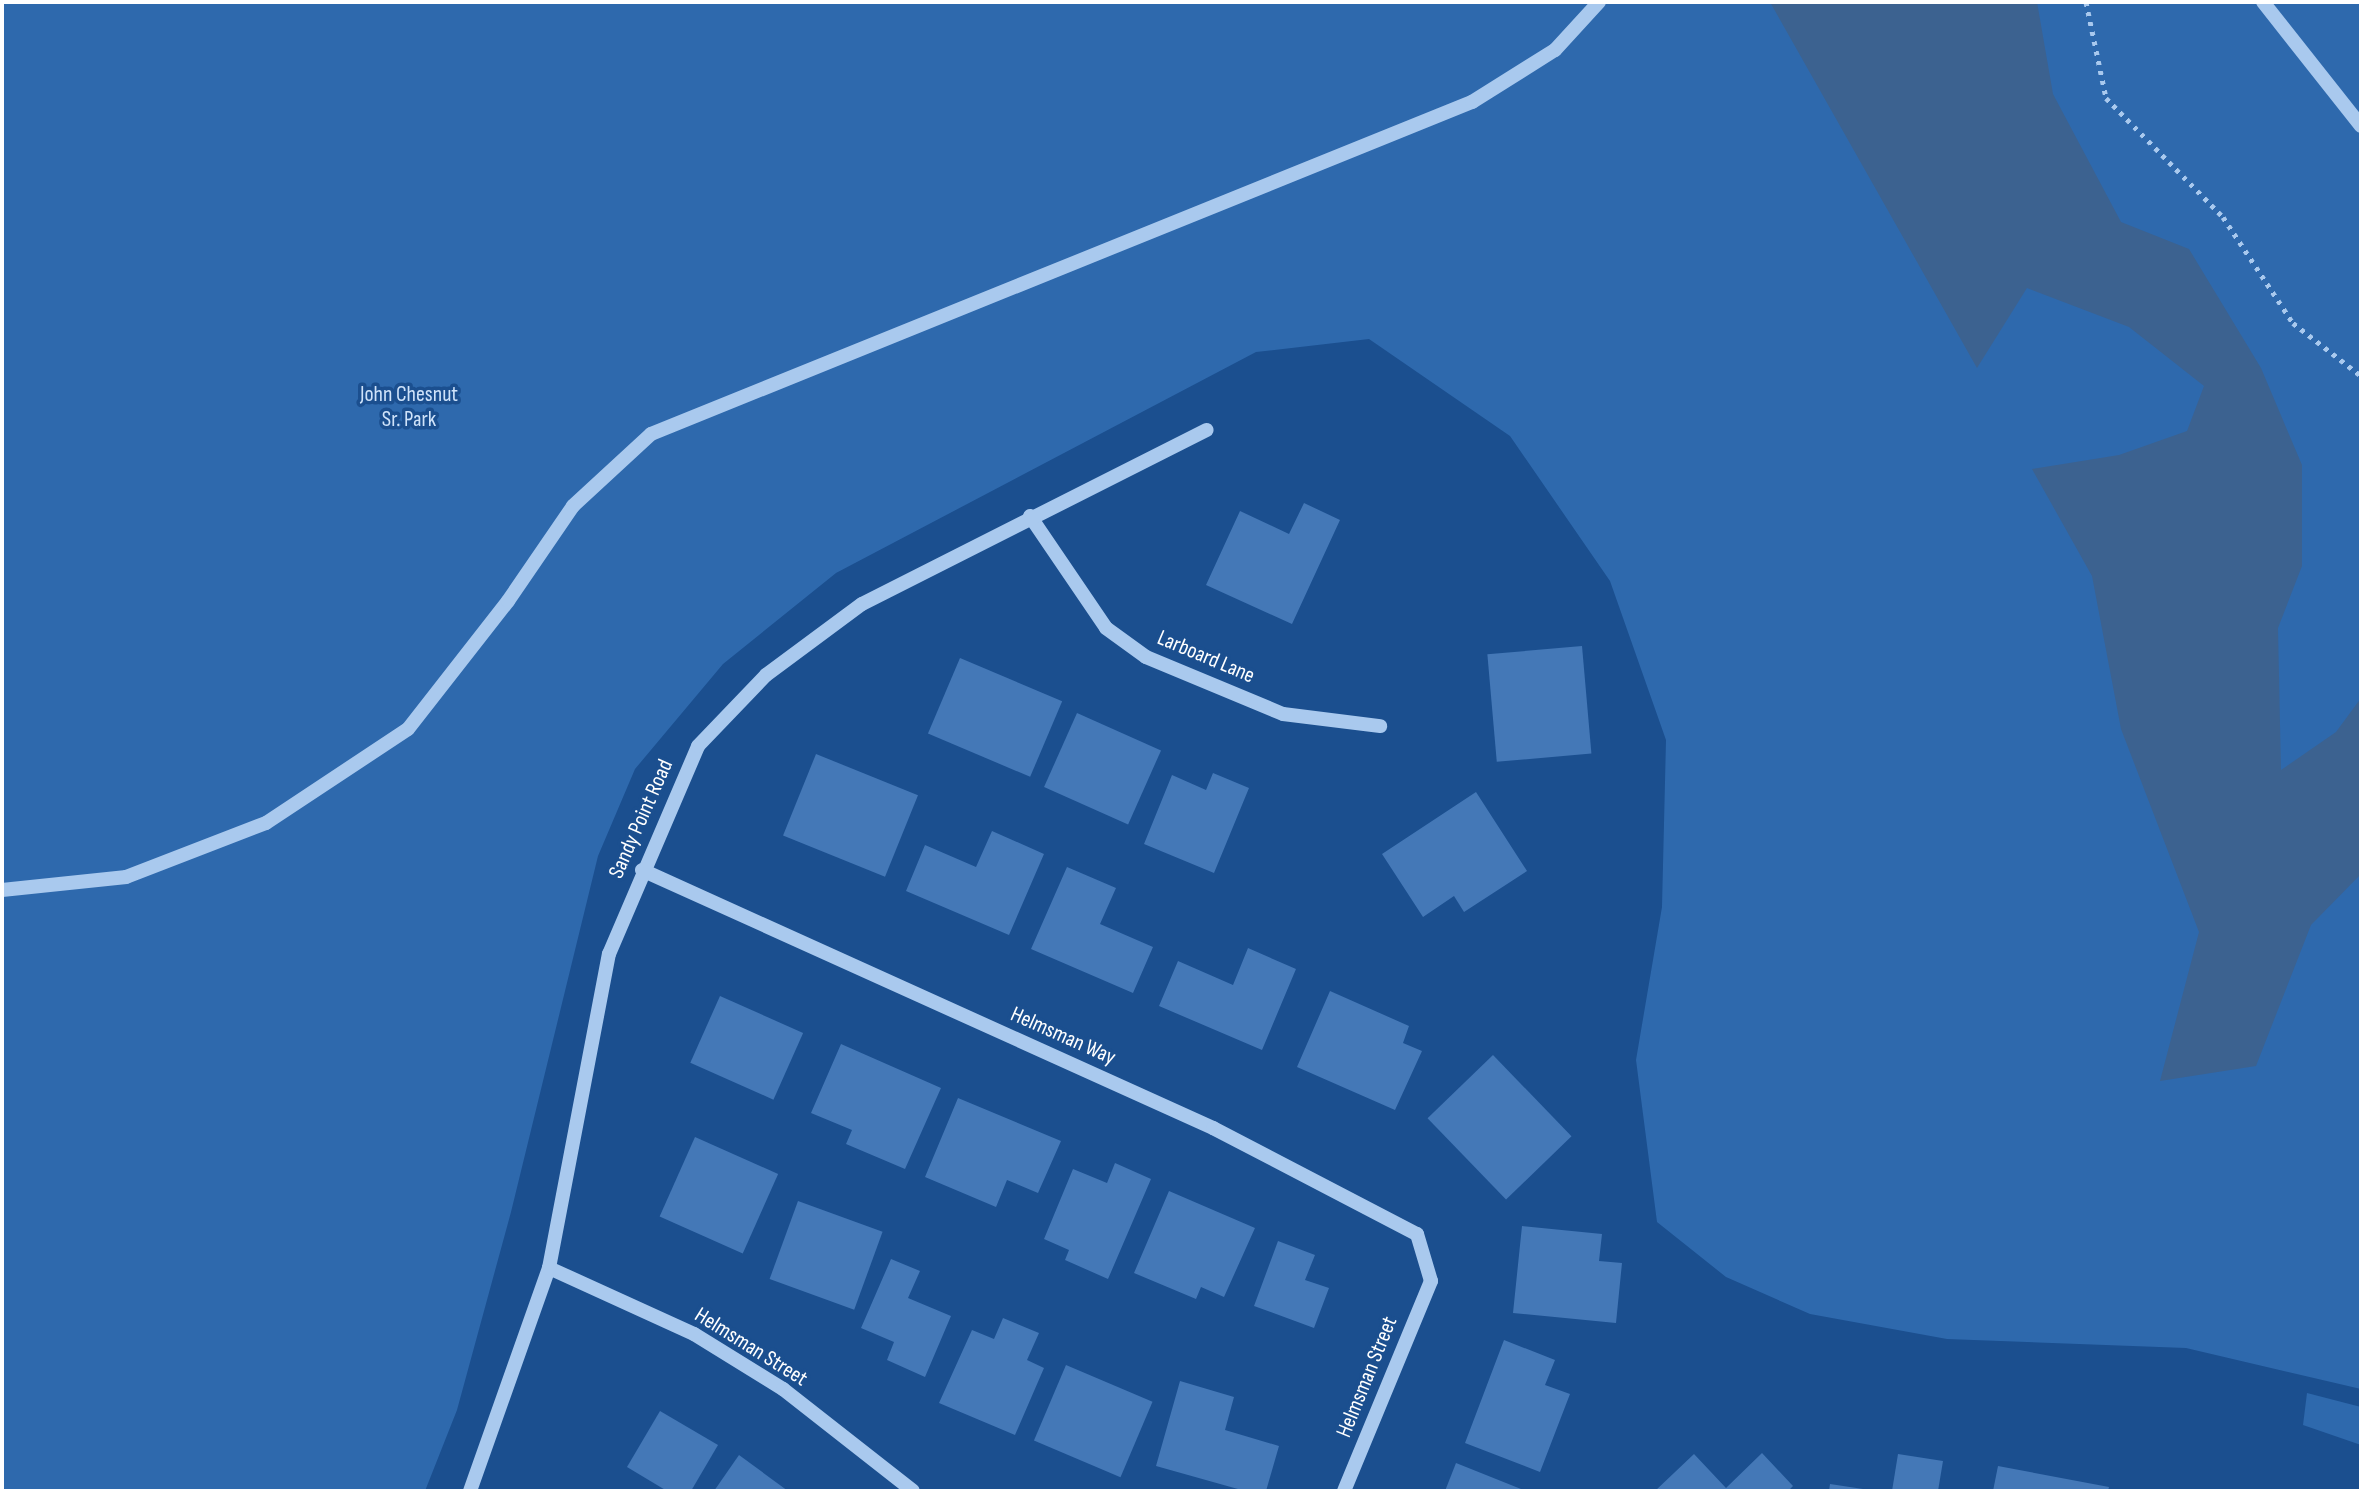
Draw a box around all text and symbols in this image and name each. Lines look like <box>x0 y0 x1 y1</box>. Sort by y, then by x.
park label: John Chesnut Sr. Park <box>360 381 458 432</box>
street label: Larboard Lane <box>1153 625 1259 689</box>
street label: Sandy Point Road <box>603 755 679 883</box>
street label: Helmsman Way <box>1006 1001 1120 1071</box>
street label: Helmsman Street <box>690 1302 812 1392</box>
street label: Helmsman Street <box>1331 1313 1403 1441</box>

